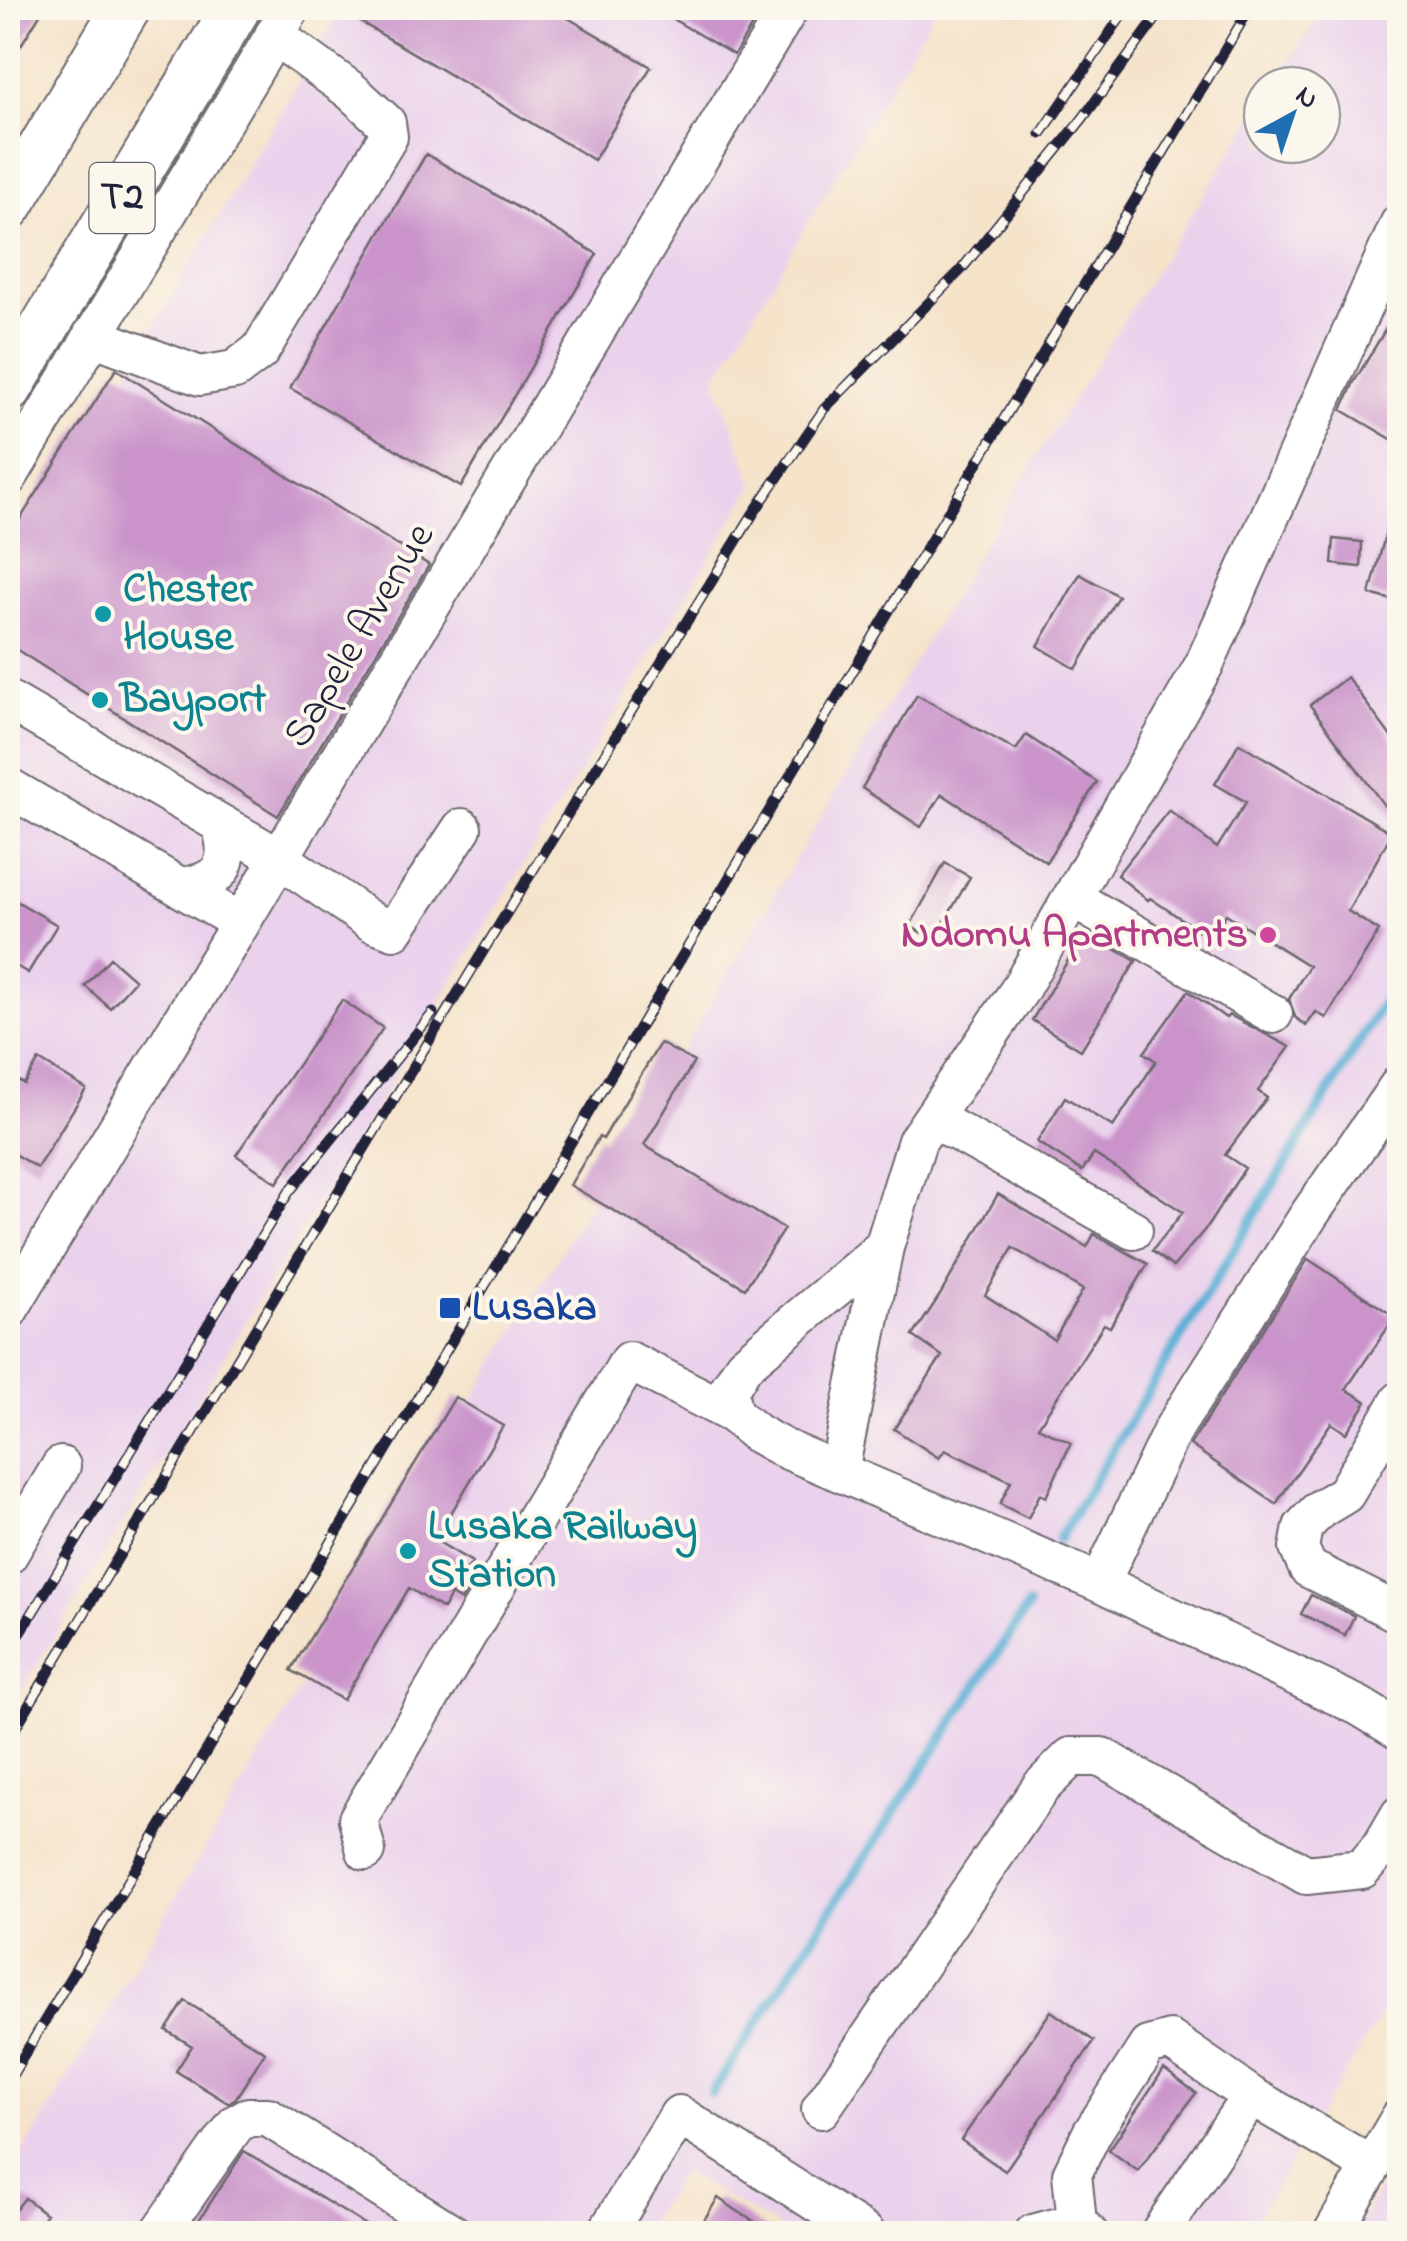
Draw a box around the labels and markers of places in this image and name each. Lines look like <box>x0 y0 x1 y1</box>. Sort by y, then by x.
place label: Chester House <box>123 560 253 669</box>
marker: Chester House <box>92 603 114 625</box>
place label: Bayport <box>118 670 267 731</box>
marker: Bayport <box>89 689 111 711</box>
place label: Ndomu Apartments <box>901 905 1248 966</box>
marker: Ndomu Apartments <box>1257 924 1279 946</box>
place label: Lusaka <box>472 1278 597 1339</box>
marker: Lusaka <box>437 1295 463 1321</box>
place label: Lusaka Railway Station <box>428 1497 697 1606</box>
marker: Lusaka Railway Station <box>397 1540 419 1562</box>

